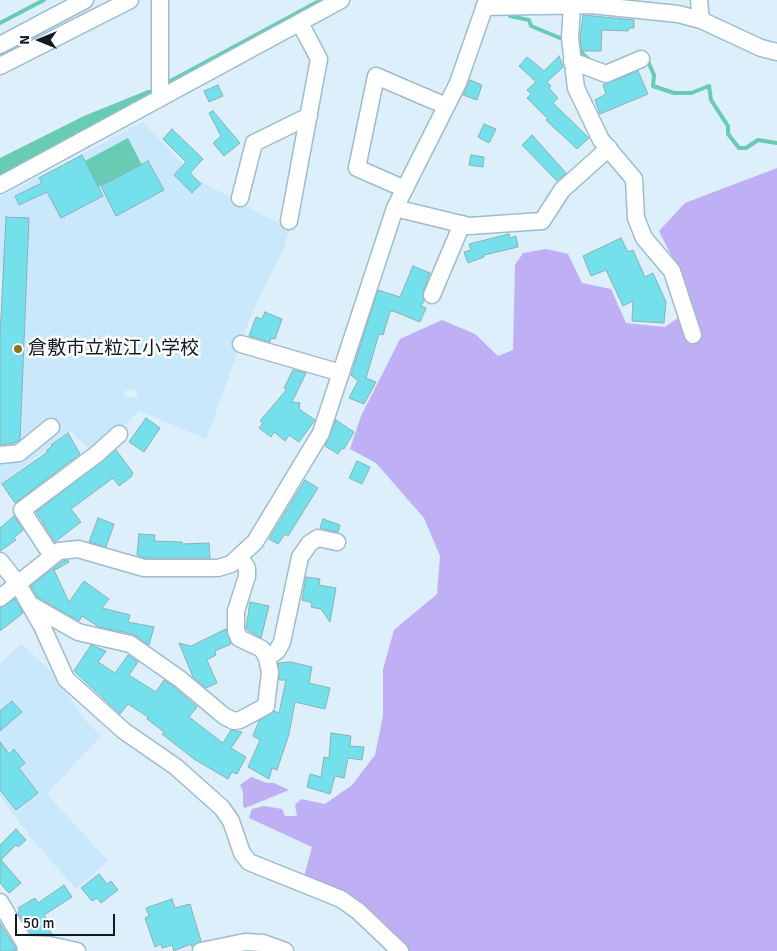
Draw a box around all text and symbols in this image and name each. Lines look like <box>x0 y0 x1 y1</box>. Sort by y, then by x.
north arrow <box>15 15 65 65</box>
text: N <box>16 35 33 45</box>
place label: 倉敷市立粒江小学校 <box>28 338 199 360</box>
marker: 倉敷市立粒江小学校 <box>12 343 24 355</box>
scale bar <box>18 904 118 936</box>
text: 50 m <box>23 914 54 932</box>

